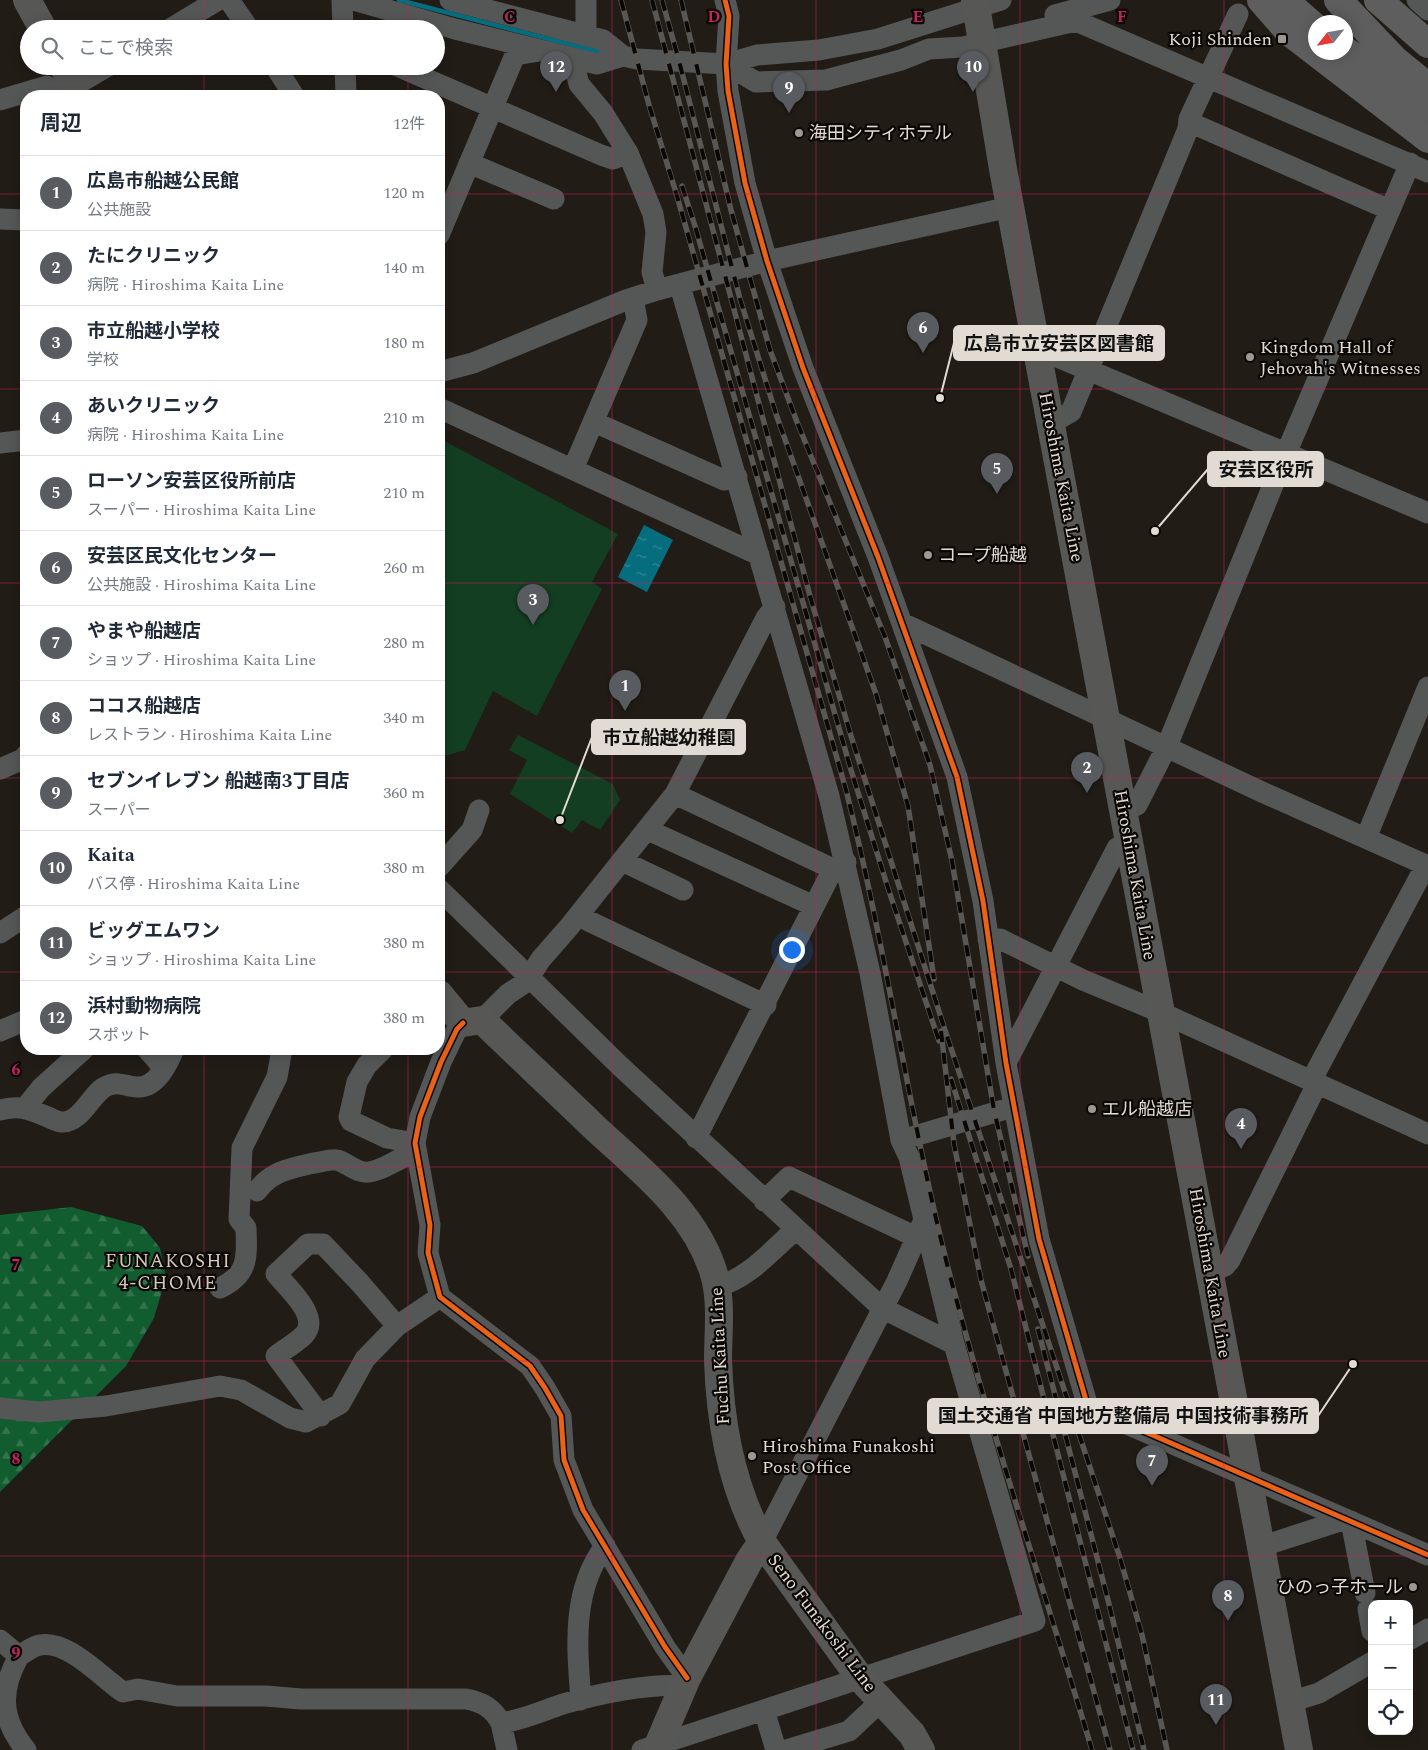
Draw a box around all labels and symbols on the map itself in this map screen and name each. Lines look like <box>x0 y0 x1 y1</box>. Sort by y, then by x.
text: C <box>504 5 516 29</box>
text: D <box>708 5 721 29</box>
text: E <box>913 5 923 29</box>
text: F <box>1117 5 1127 29</box>
north arrow <box>1308 15 1353 60</box>
place label: Koji Shinden <box>1169 26 1272 53</box>
marker: Koji Shinden <box>1276 33 1288 45</box>
pin: 12 <box>540 51 572 92</box>
pin: 10 <box>957 51 989 92</box>
pin: 9 <box>773 72 805 113</box>
place label: 海田シティホテル <box>809 120 952 147</box>
marker: 海田シティホテル <box>793 127 805 139</box>
pin: 6 <box>907 312 939 353</box>
callout: 広島市立安芸区図書館 <box>954 326 1164 360</box>
text: 広島市立安芸区図書館 <box>964 330 1154 359</box>
place label: Kingdom Hall of Jehovah's Witnesses <box>1260 334 1421 382</box>
marker: Kingdom Hall of Jehovah's Witnesses <box>1244 351 1256 363</box>
street label: Hiroshima Kaita Line <box>1031 390 1091 564</box>
callout: 安芸区役所 <box>1208 452 1323 486</box>
pin: 5 <box>981 453 1013 494</box>
text: 安芸区役所 <box>1218 456 1314 485</box>
place label: コープ船越 <box>938 542 1027 569</box>
marker: コープ船越 <box>922 549 934 561</box>
pin: 3 <box>517 584 549 625</box>
pin: 1 <box>609 670 641 711</box>
callout: 市立船越幼稚園 <box>592 720 745 754</box>
text: 市立船越幼稚園 <box>602 724 736 753</box>
pin: 2 <box>1071 752 1103 793</box>
street label: Hiroshima Kaita Line <box>1107 788 1163 962</box>
your location <box>779 937 805 963</box>
text: 6 <box>12 1058 21 1082</box>
place label: エル船越店 <box>1102 1096 1192 1123</box>
marker: エル船越店 <box>1086 1103 1098 1115</box>
pin: 4 <box>1225 1108 1257 1149</box>
street label: Hiroshima Kaita Line <box>1182 1186 1238 1360</box>
district label: FUNAKOSHI 4-CHOME <box>105 1247 231 1298</box>
text: 7 <box>12 1253 21 1277</box>
street label: Fuchu Kaita Line <box>703 1287 737 1425</box>
callout: 国土交通省 中国地方整備局 中国技術事務所 <box>928 1399 1318 1433</box>
text: 国土交通省 中国地方整備局 中国技術事務所 <box>938 1402 1308 1431</box>
place label: Hiroshima Funakoshi Post Office <box>762 1433 935 1481</box>
pin: 7 <box>1136 1445 1168 1486</box>
text: 8 <box>12 1447 21 1471</box>
marker: Hiroshima Funakoshi Post Office <box>746 1450 758 1462</box>
street label: Seno Funakoshi Line <box>761 1548 883 1698</box>
place label: ひのっ子ホール <box>1277 1574 1403 1601</box>
pin: 8 <box>1212 1580 1244 1621</box>
marker: ひのっ子ホール <box>1407 1581 1419 1593</box>
text: 9 <box>12 1641 21 1665</box>
pin: 11 <box>1200 1684 1232 1725</box>

